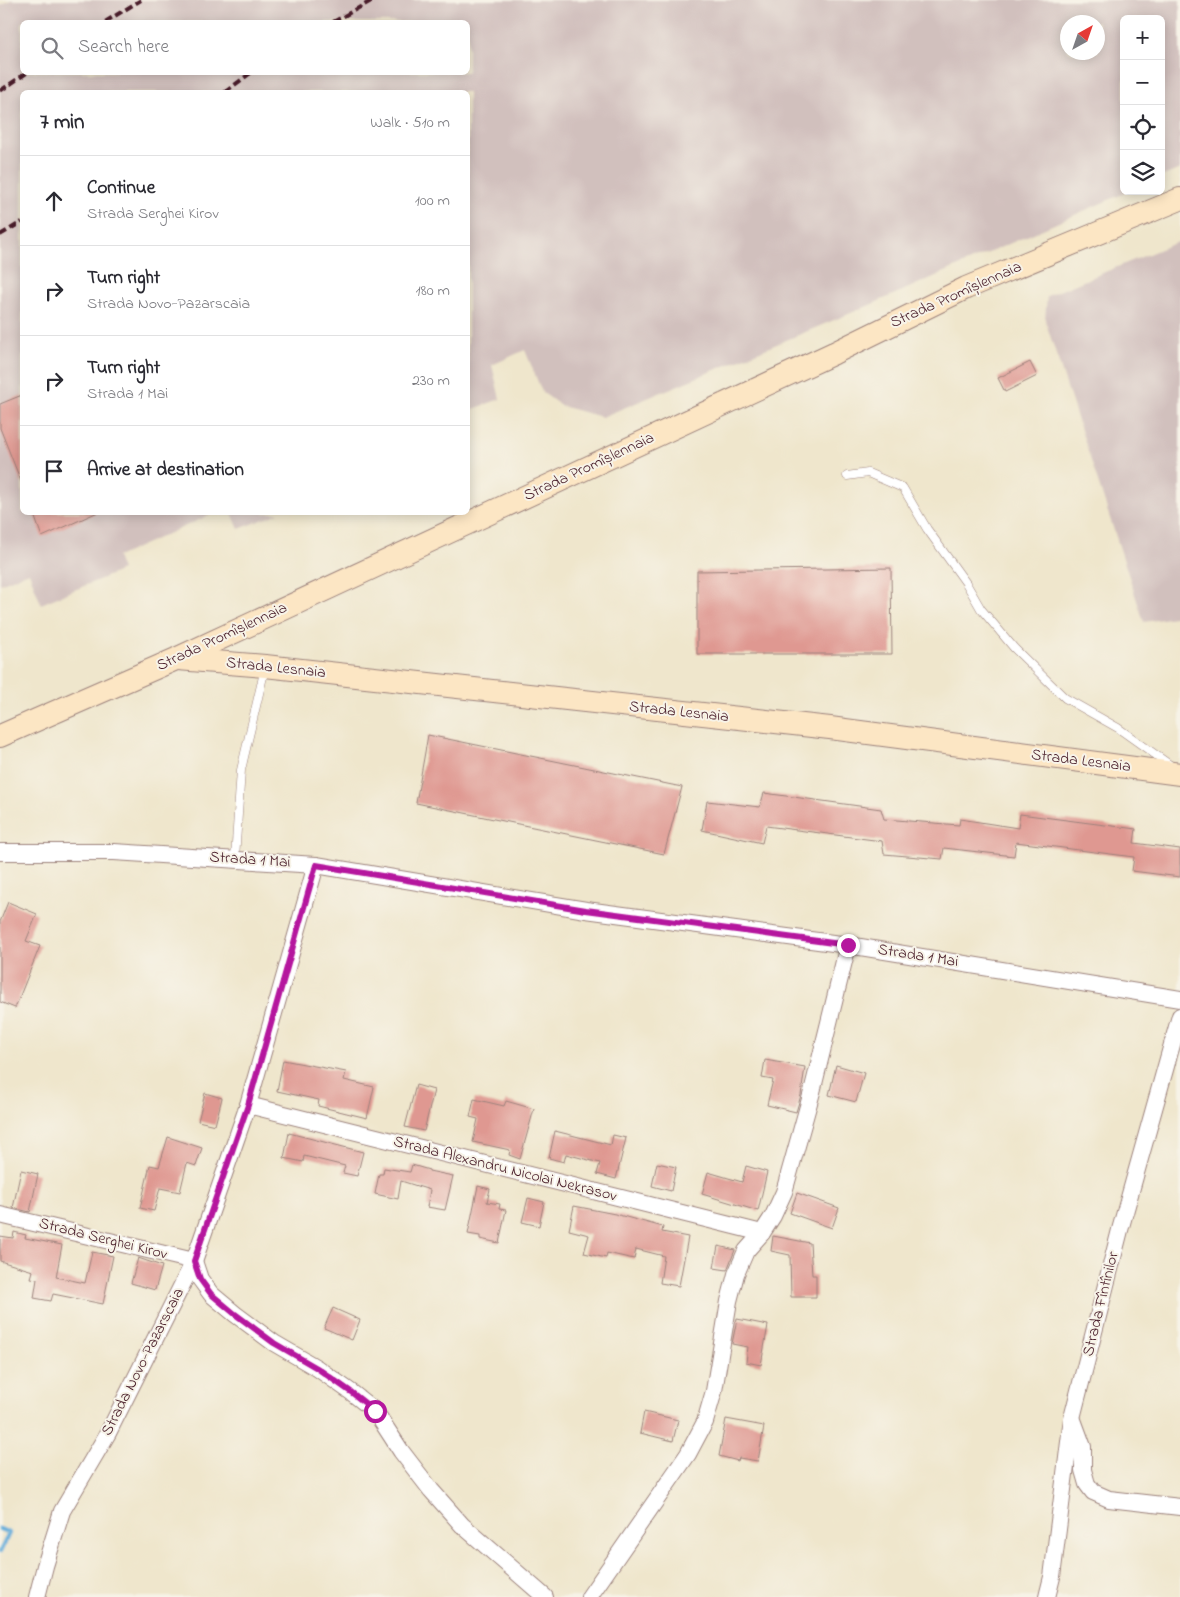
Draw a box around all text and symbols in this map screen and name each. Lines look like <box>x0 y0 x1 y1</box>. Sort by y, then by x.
north arrow <box>1060 15 1105 60</box>
map controls <box>1120 15 1165 195</box>
button: + <box>1120 15 1165 60</box>
search box <box>20 20 470 75</box>
icon: search <box>38 34 66 62</box>
text: Search here <box>78 34 169 61</box>
button: − <box>1120 60 1165 105</box>
button: locate <box>1120 105 1165 150</box>
text: 7 min <box>40 108 84 138</box>
text: Walk · 510 m <box>370 111 450 135</box>
button: layers <box>1120 150 1165 195</box>
text: Continue <box>87 175 155 202</box>
icon: ahead <box>40 187 68 215</box>
text: 100 m <box>415 189 450 213</box>
text: Strada Serghei Kirov <box>87 202 219 226</box>
street label: Strada Promîșlennaia <box>886 255 1026 335</box>
text: Turn right <box>87 265 160 292</box>
icon: right <box>40 277 68 305</box>
text: 180 m <box>416 279 450 303</box>
text: Strada Novo-Pazarscaia <box>87 292 250 316</box>
text: Turn right <box>87 355 160 382</box>
icon: right <box>40 367 68 395</box>
text: 230 m <box>412 369 450 393</box>
text: Strada 1 Mai <box>87 382 168 406</box>
street label: Strada Promîșlennaia <box>520 426 658 508</box>
icon: arrive <box>40 457 68 485</box>
text: Arrive at destination <box>87 457 244 484</box>
street label: Strada Promîșlennaia <box>153 596 291 678</box>
street label: Strada Lesnaia <box>225 651 327 685</box>
street label: Strada Lesnaia <box>628 695 730 729</box>
street label: Strada Lesnaia <box>1030 743 1132 779</box>
street label: Strada 1 Mai <box>209 845 291 875</box>
route end <box>837 934 860 957</box>
street label: Strada 1 Mai <box>876 938 960 974</box>
street label: Strada Alexandru Nicolai Nekrasov <box>391 1130 620 1209</box>
street label: Strada Serghei Kirov <box>36 1211 171 1267</box>
street label: Strada Fîntînilor <box>1076 1249 1126 1359</box>
street label: Strada Novo-Pazarscaia <box>95 1284 191 1440</box>
route start <box>364 1400 387 1423</box>

